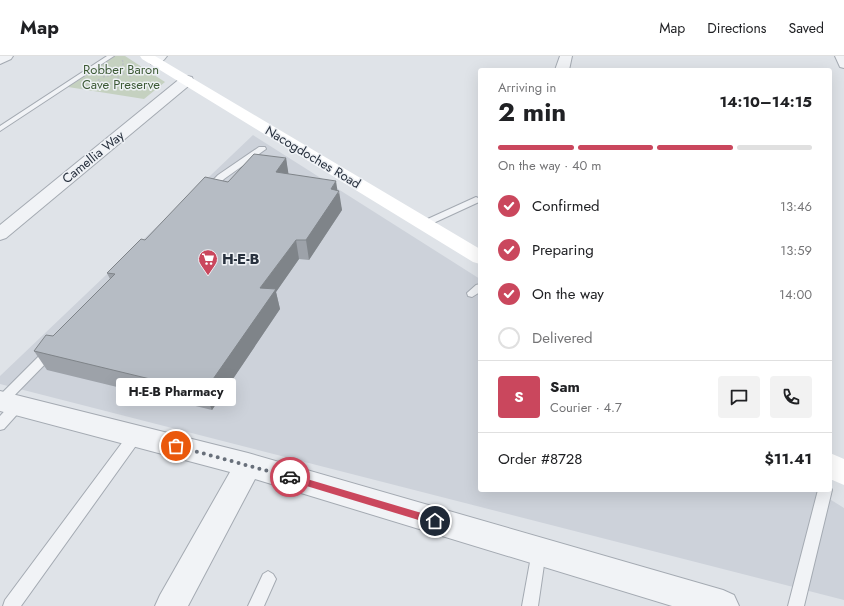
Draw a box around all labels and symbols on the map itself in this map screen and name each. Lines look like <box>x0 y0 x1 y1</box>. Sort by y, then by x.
park label: Robber Baron Cave Preserve <box>82 60 160 94</box>
street label: Nacogdoches Road <box>262 121 364 193</box>
street label: Camellia Way <box>58 126 128 188</box>
supermarket icon: H-E-B <box>197 248 219 276</box>
place label: H-E-B <box>222 248 259 270</box>
callout: H-E-B Pharmacy <box>116 378 236 406</box>
pin <box>159 429 193 463</box>
courier <box>270 457 310 497</box>
pin <box>418 504 452 538</box>

